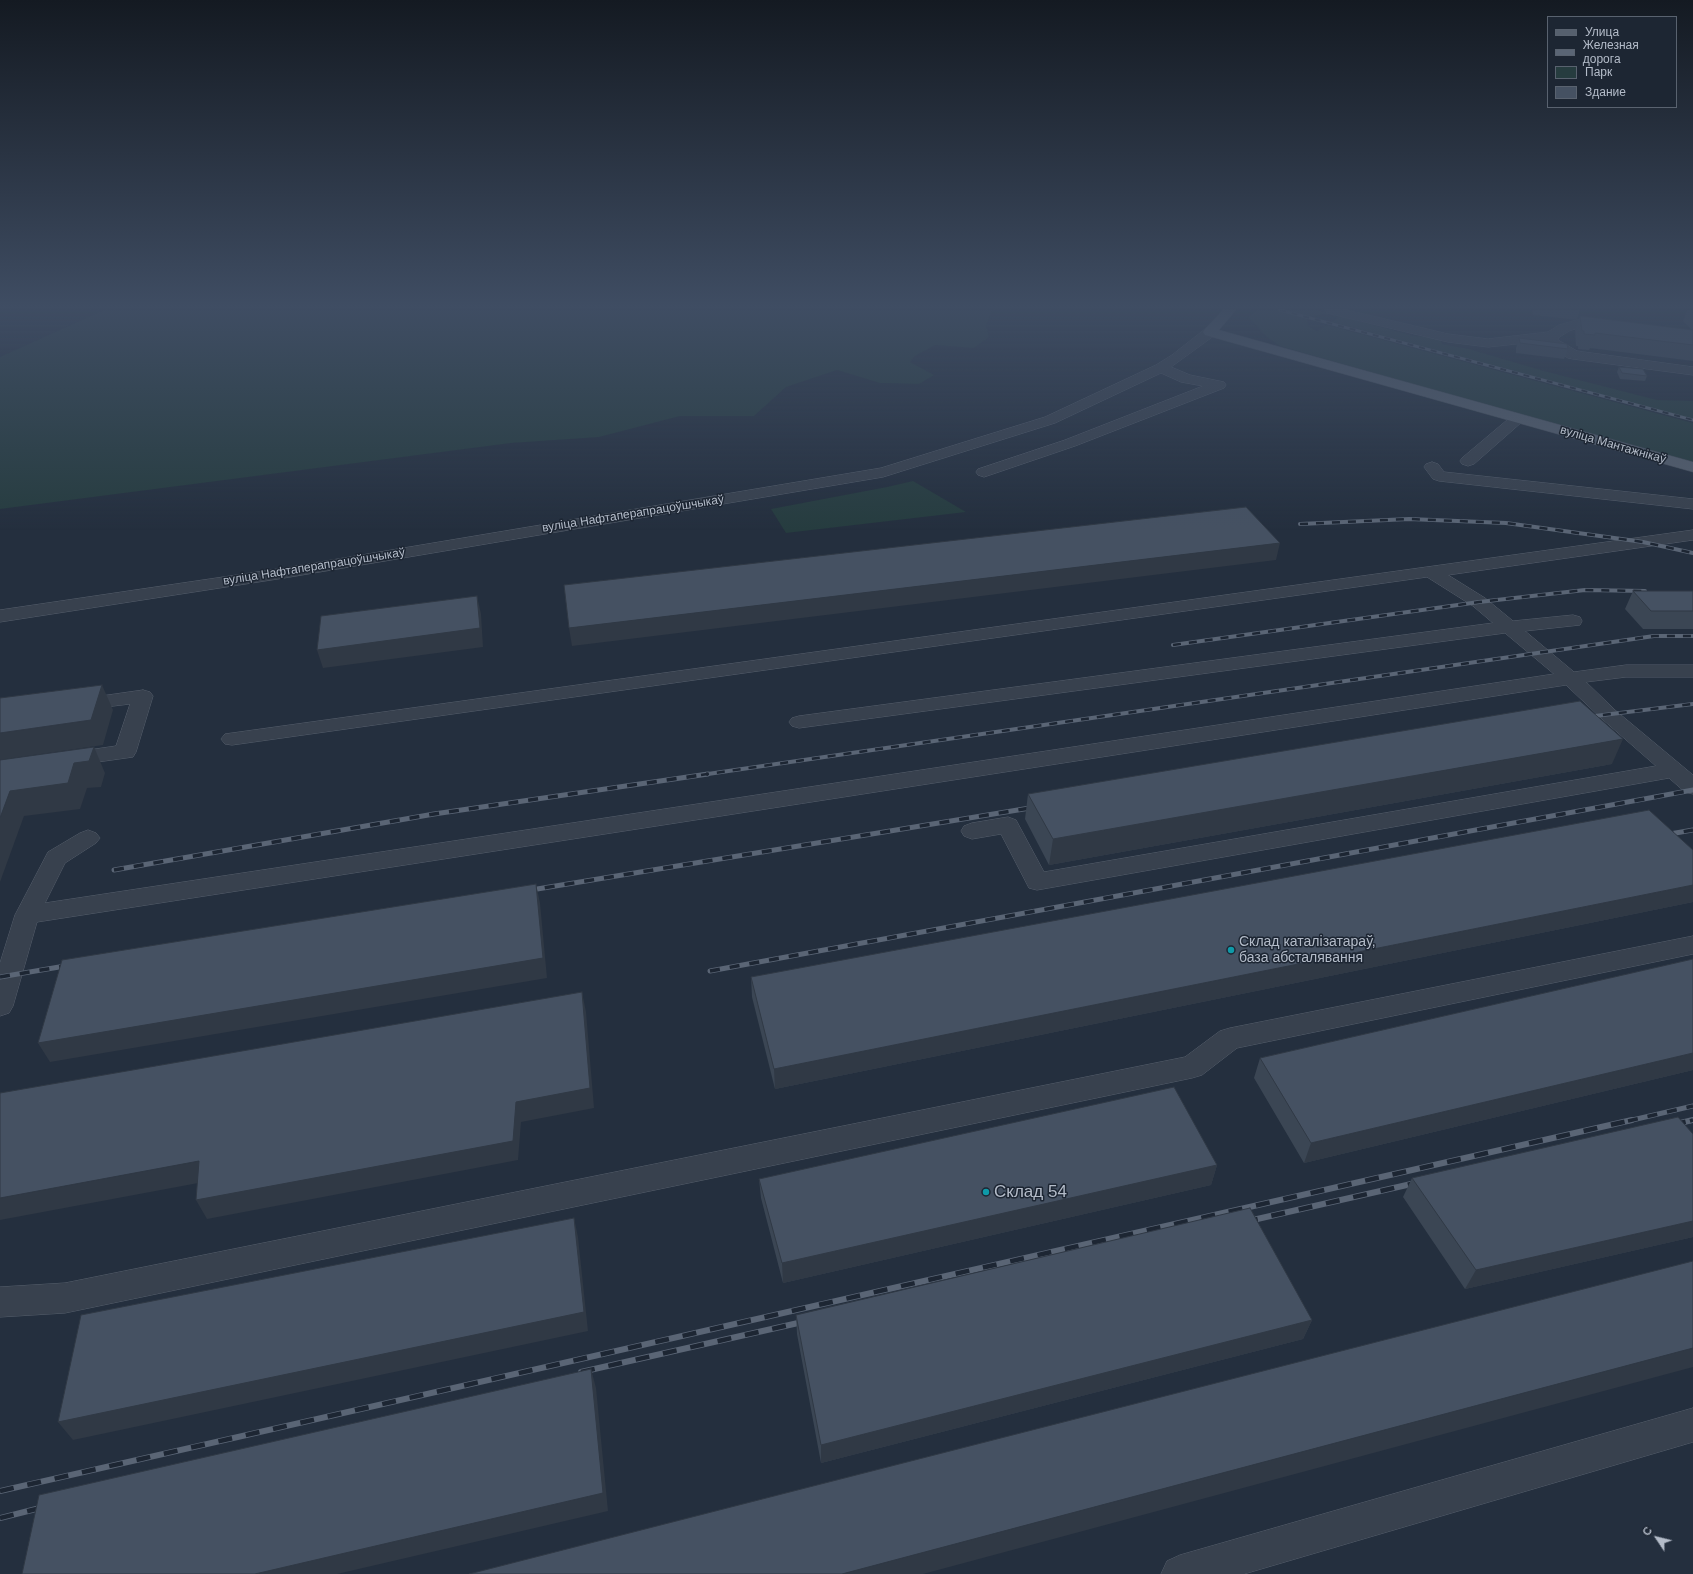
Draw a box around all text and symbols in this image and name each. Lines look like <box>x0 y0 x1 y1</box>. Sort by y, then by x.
legend <box>1547 16 1677 108</box>
text: Улица <box>1585 25 1619 39</box>
text: Железная дорога <box>1583 38 1639 66</box>
text: Парк <box>1585 65 1612 79</box>
text: Здание <box>1585 85 1626 99</box>
street label: вуліца Мантажнікаў <box>1558 423 1668 467</box>
street label: вуліца Нафтаперапрацоўшчыкаў <box>541 493 725 535</box>
street label: вуліца Нафтаперапрацоўшчыкаў <box>222 546 406 588</box>
place label: Склад каталізатараў, база абсталявання <box>1239 934 1376 966</box>
marker: Склад каталізатараў, база абсталявання <box>1226 945 1236 955</box>
place label: Склад 54 <box>994 1182 1067 1202</box>
marker: Склад 54 <box>981 1187 991 1197</box>
north arrow <box>1637 1518 1677 1558</box>
text: С <box>1640 1524 1654 1538</box>

